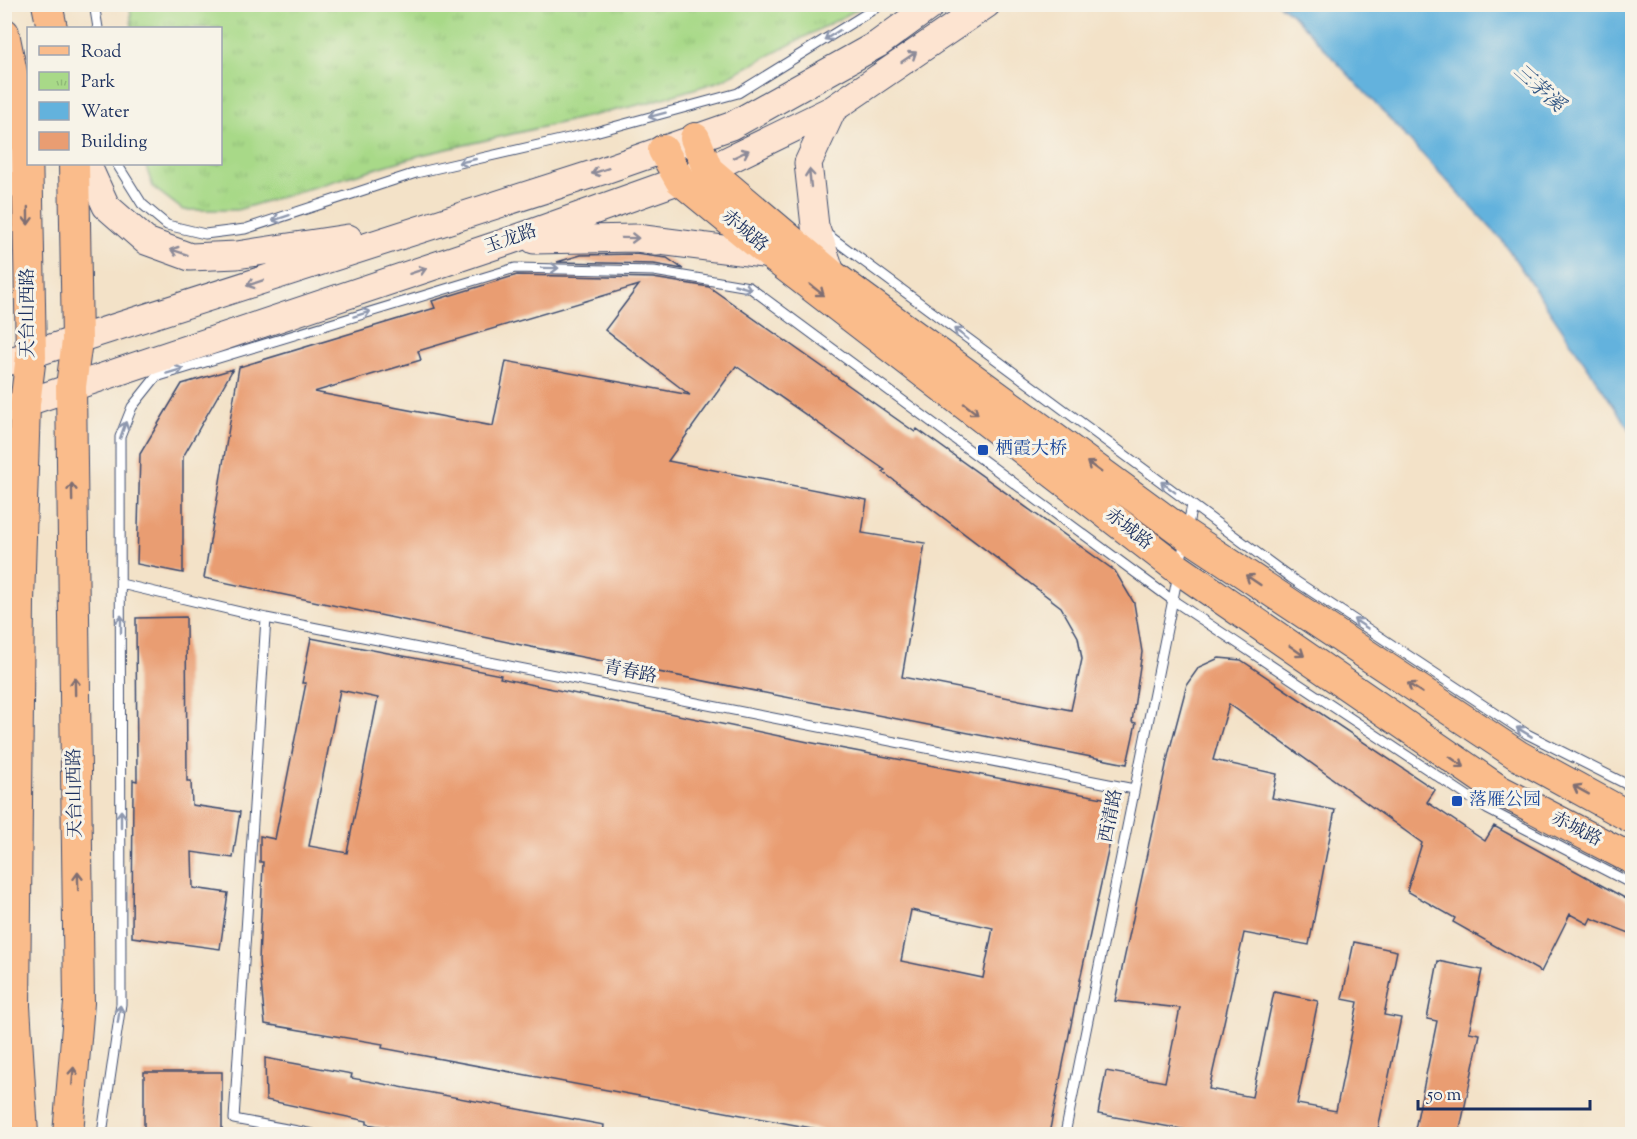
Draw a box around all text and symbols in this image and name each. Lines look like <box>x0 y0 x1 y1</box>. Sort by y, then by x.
legend <box>27 27 222 165</box>
one-way arrow <box>824 30 841 42</box>
text: Road <box>81 40 121 66</box>
one-way arrow <box>900 51 917 63</box>
water label: 三茅溪 <box>1506 58 1571 121</box>
text: Park <box>81 70 116 96</box>
text: Water <box>81 100 130 126</box>
one-way arrow <box>648 110 667 121</box>
text: Building <box>81 130 147 156</box>
one-way arrow <box>731 148 749 160</box>
one-way arrow <box>458 156 477 168</box>
one-way arrow <box>591 166 610 177</box>
one-way arrow <box>804 168 815 188</box>
one-way arrow <box>22 205 34 225</box>
street label: 赤城路 <box>715 205 773 259</box>
one-way arrow <box>272 213 291 224</box>
street label: 玉龙路 <box>481 219 541 261</box>
one-way arrow <box>620 232 640 244</box>
one-way arrow <box>170 246 189 257</box>
one-way arrow <box>539 263 559 274</box>
one-way arrow <box>408 265 427 276</box>
street label: 天台山西路 <box>16 268 42 358</box>
one-way arrow <box>246 278 265 289</box>
one-way arrow <box>733 282 752 293</box>
one-way arrow <box>809 284 825 297</box>
one-way arrow <box>352 308 371 319</box>
one-way arrow <box>953 327 969 340</box>
one-way arrow <box>165 365 184 376</box>
one-way arrow <box>963 403 979 416</box>
one-way arrow <box>118 421 129 440</box>
place label: 栖霞大桥 <box>995 437 1067 463</box>
marker: 栖霞大桥 <box>976 443 990 457</box>
one-way arrow <box>1086 461 1102 473</box>
one-way arrow <box>1161 481 1177 494</box>
one-way arrow <box>67 482 78 502</box>
street label: 赤城路 <box>1099 503 1157 557</box>
one-way arrow <box>1245 574 1261 586</box>
one-way arrow <box>115 615 127 635</box>
one-way arrow <box>1353 618 1370 631</box>
one-way arrow <box>1288 644 1305 657</box>
street label: 青春路 <box>601 655 659 691</box>
one-way arrow <box>69 677 81 697</box>
one-way arrow <box>1408 682 1424 694</box>
one-way arrow <box>1516 725 1533 737</box>
street label: 天台山西路 <box>62 748 90 838</box>
one-way arrow <box>1448 756 1464 768</box>
one-way arrow <box>1573 784 1590 796</box>
street label: 西清路 <box>1094 787 1130 845</box>
place label: 落雁公园 <box>1469 788 1541 814</box>
marker: 落雁公园 <box>1450 794 1464 808</box>
street label: 赤城路 <box>1546 806 1606 854</box>
one-way arrow <box>115 810 127 830</box>
one-way arrow <box>72 872 83 892</box>
one-way arrow <box>114 1005 125 1025</box>
one-way arrow <box>68 1067 79 1087</box>
scale bar <box>1418 1073 1590 1111</box>
text: 50 m <box>1426 1083 1462 1109</box>

